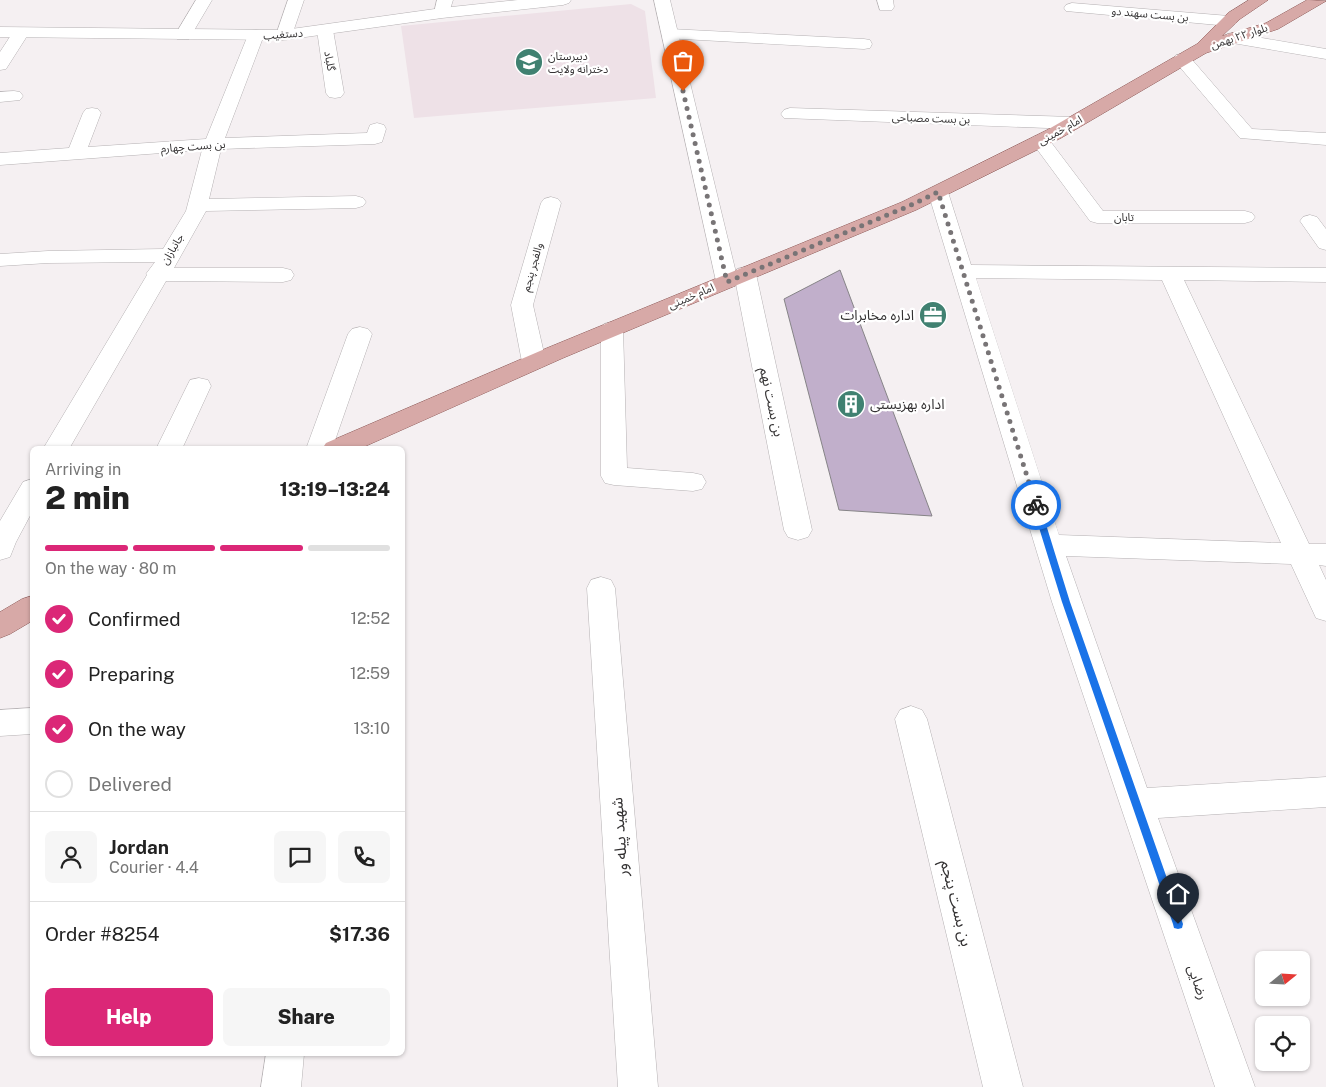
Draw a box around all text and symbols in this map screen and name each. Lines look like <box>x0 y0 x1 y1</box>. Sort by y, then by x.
street label: بن بست سهند دو <box>1111 5 1189 24</box>
street label: بلوار ۲۲ بهمن <box>1209 21 1269 52</box>
street label: دستغیب <box>263 27 303 43</box>
pin <box>662 40 704 91</box>
school or university icon: دبیرستان دخترانه ولایت <box>514 47 544 77</box>
icon: bag <box>669 47 697 75</box>
street label: گلباد <box>321 50 338 73</box>
place label: دبیرستان دخترانه ولایت <box>548 50 608 76</box>
street label: بن بست مصباحی <box>892 111 970 126</box>
street label: امام خمینی <box>1036 113 1085 149</box>
street label: بن بست چهارم <box>160 138 226 156</box>
street label: تابان <box>1114 211 1134 224</box>
street label: جانبازان <box>158 231 187 267</box>
street label: والفجر پنجم <box>519 241 548 294</box>
street label: امام خمینی <box>666 281 716 313</box>
office icon: اداره مخابرات <box>918 300 948 330</box>
place label: اداره مخابرات <box>840 307 914 324</box>
street label: بن بست نهم <box>754 366 787 439</box>
building icon: اداره بهزیستی <box>836 389 866 419</box>
place label: اداره بهزیستی <box>870 396 945 413</box>
text: Arriving in <box>45 460 121 479</box>
text: 13:19–13:24 <box>280 478 390 500</box>
text: 2 min <box>45 479 130 516</box>
courier <box>1011 480 1061 530</box>
icon: bike <box>1022 491 1050 519</box>
text: On the way · 80 m <box>45 559 176 578</box>
icon: check <box>45 605 73 633</box>
text: Confirmed <box>88 608 181 630</box>
text: 12:52 <box>351 609 390 628</box>
icon: check <box>45 660 73 688</box>
text: Preparing <box>88 663 175 685</box>
text: 12:59 <box>350 664 390 683</box>
icon: check <box>45 715 73 743</box>
text: On the way <box>88 718 186 740</box>
text: 13:10 <box>353 719 390 738</box>
text: Delivered <box>88 773 172 795</box>
street label: شهید پیله ور <box>607 797 633 878</box>
button: person <box>45 831 97 883</box>
button: chat <box>274 831 326 883</box>
button: phone <box>338 831 390 883</box>
text: Jordan <box>109 836 169 858</box>
text: Courier · 4.4 <box>109 858 199 877</box>
street label: بن بست پنجم <box>934 858 976 949</box>
pin <box>1157 873 1199 924</box>
icon: home <box>1164 880 1192 908</box>
text: Order #8254 <box>45 923 159 945</box>
text: $17.36 <box>329 923 390 945</box>
north arrow <box>1255 951 1310 1006</box>
map controls <box>1255 951 1310 1071</box>
street label: رضایی <box>1184 962 1211 1002</box>
button: Help <box>45 988 213 1046</box>
button: Share <box>223 988 390 1046</box>
button: locate <box>1255 1016 1310 1071</box>

